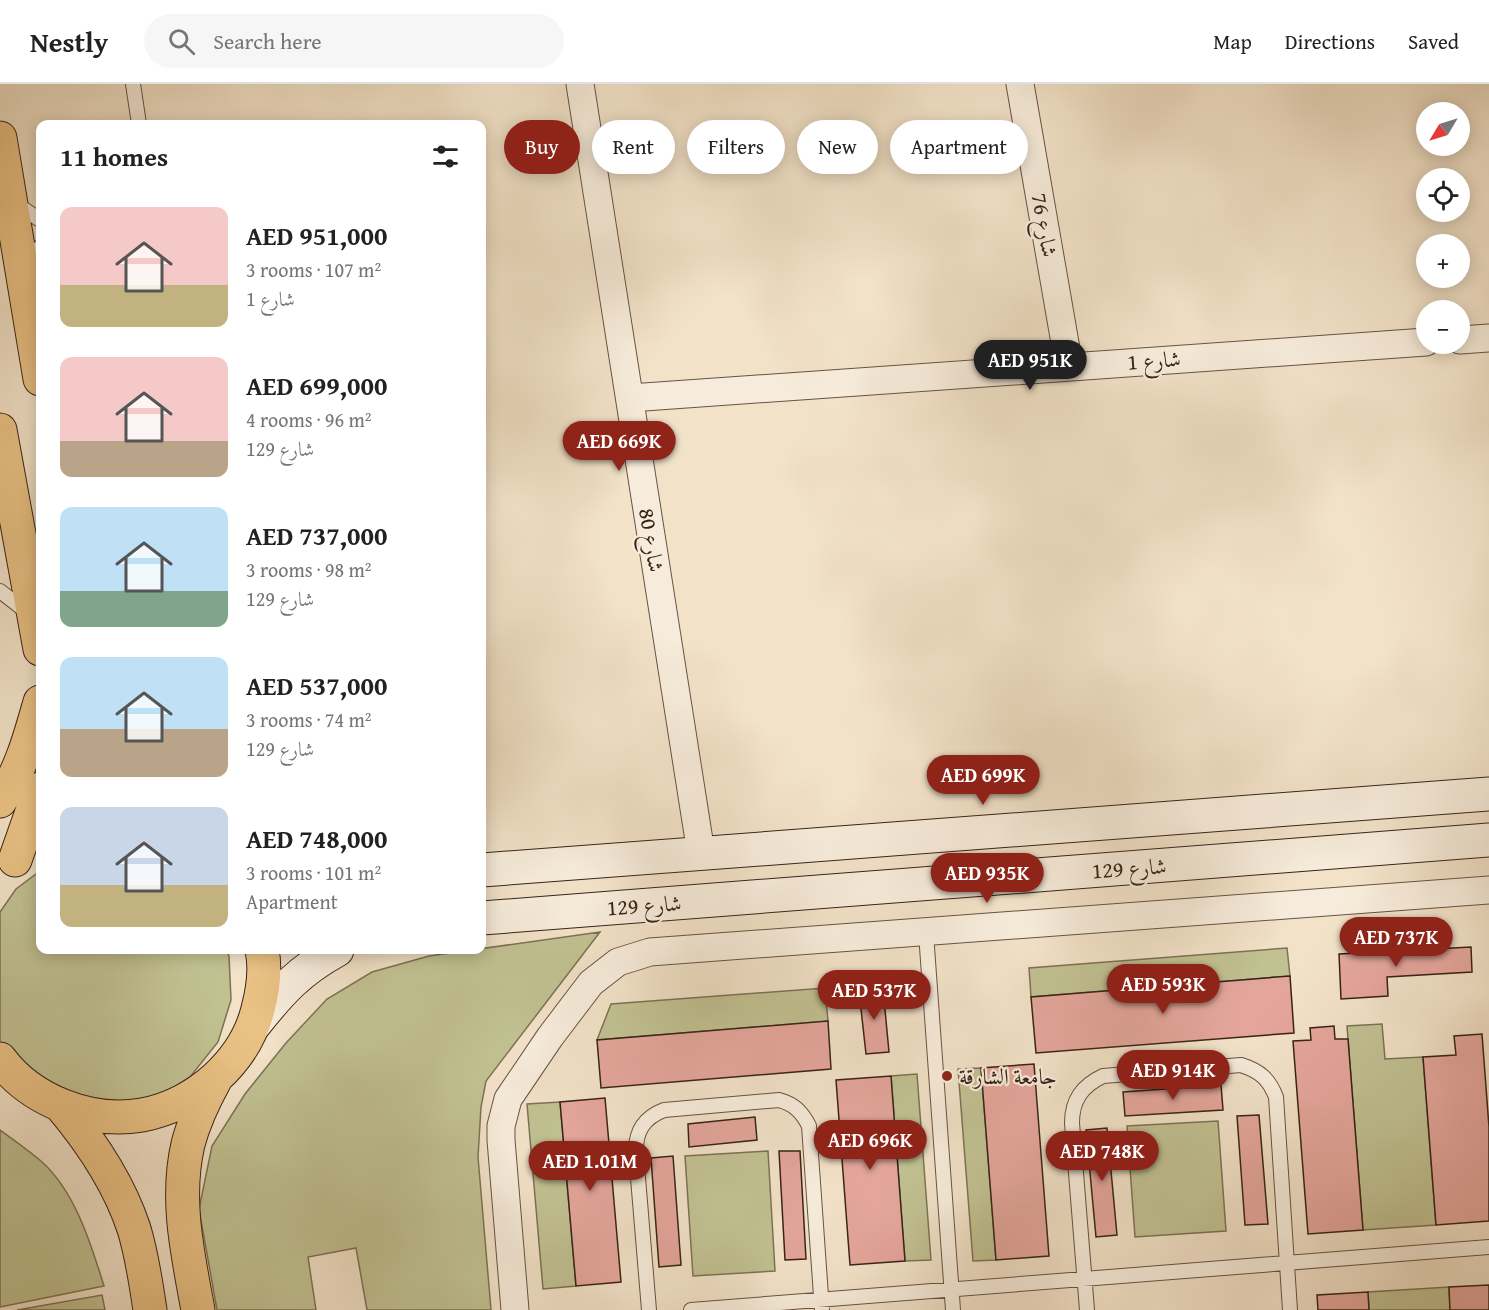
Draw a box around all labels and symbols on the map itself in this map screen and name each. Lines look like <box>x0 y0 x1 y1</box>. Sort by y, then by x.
north arrow <box>1416 102 1470 156</box>
street label: شارع 76 <box>1021 191 1066 260</box>
pin: AED 951K <box>968 340 1092 391</box>
street label: شارع 1 <box>1126 342 1182 381</box>
pin: AED 669K <box>557 421 681 472</box>
street label: شارع 80 <box>628 506 673 575</box>
pin: AED 699K <box>921 755 1045 806</box>
street label: شارع 129 <box>1091 849 1168 890</box>
pin: AED 935K <box>925 853 1049 904</box>
street label: شارع 129 <box>606 886 683 927</box>
pin: AED 737K <box>1334 917 1458 968</box>
pin: AED 593K <box>1101 964 1225 1015</box>
pin: AED 537K <box>812 970 936 1021</box>
pin: AED 914K <box>1111 1050 1235 1101</box>
place label: جامعة الشارقة <box>959 1060 1057 1092</box>
marker: جامعة الشارقة <box>940 1069 954 1083</box>
pin: AED 696K <box>808 1120 932 1171</box>
pin: AED 748K <box>1040 1131 1164 1182</box>
pin: AED 1.01M <box>521 1141 659 1192</box>

